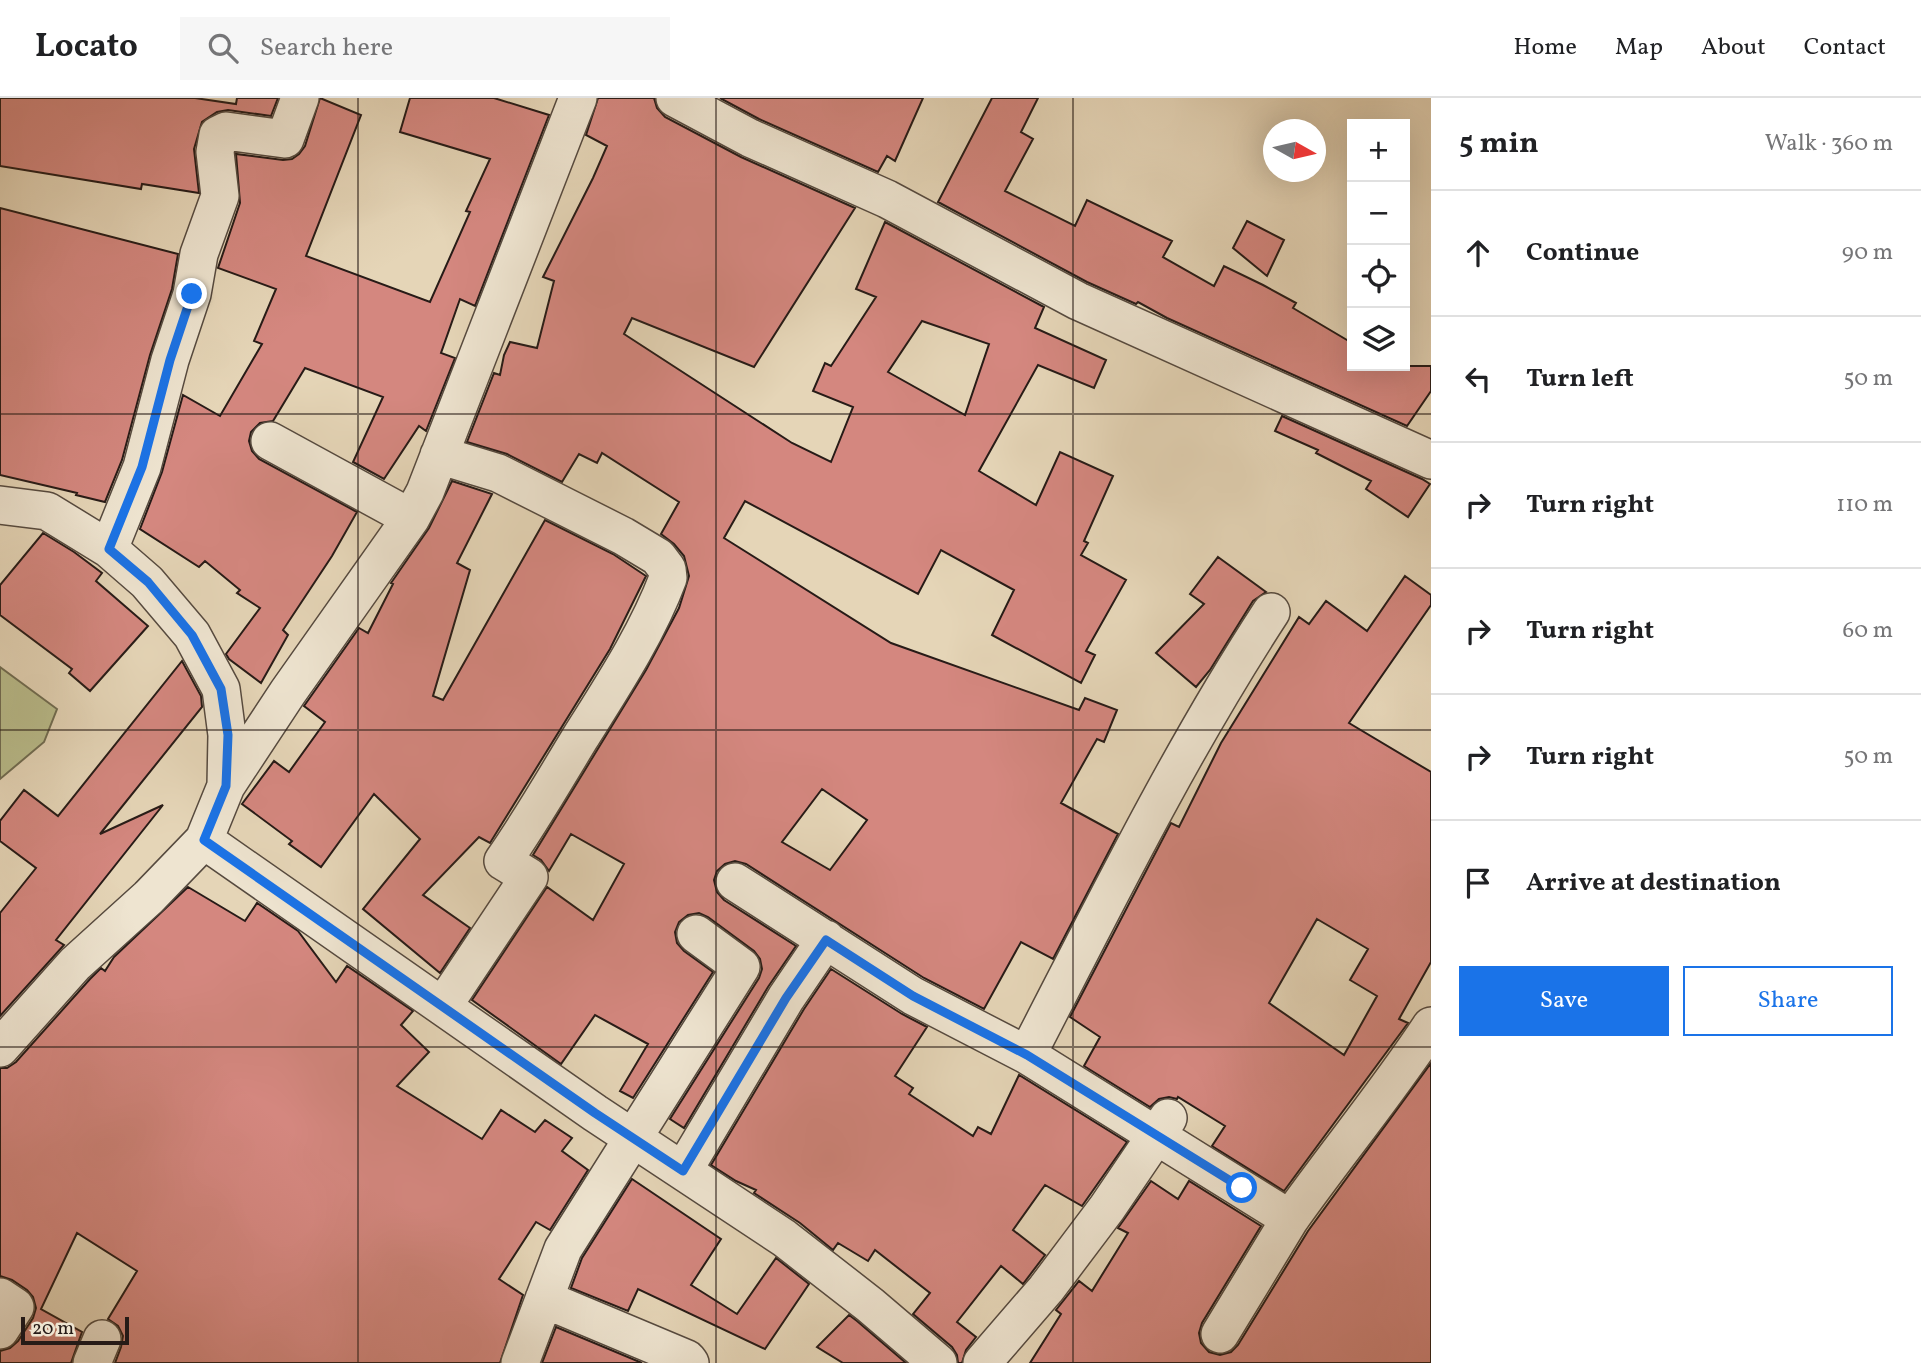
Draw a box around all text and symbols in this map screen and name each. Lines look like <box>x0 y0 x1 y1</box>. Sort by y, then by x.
search box <box>180 17 670 80</box>
text: Locato <box>35 25 138 71</box>
icon: search <box>204 29 242 67</box>
text: Search here <box>260 30 393 66</box>
text: Home <box>1513 31 1577 65</box>
text: Map <box>1615 31 1663 65</box>
text: About <box>1701 31 1766 65</box>
text: Contact <box>1804 31 1886 65</box>
north arrow <box>1263 119 1326 182</box>
map controls <box>1347 119 1410 371</box>
button: + <box>1347 119 1410 182</box>
text: 5 min <box>1459 123 1539 165</box>
text: Walk · 360 m <box>1765 128 1893 160</box>
button: − <box>1347 182 1410 245</box>
icon: ahead <box>1459 234 1497 272</box>
text: Continue <box>1526 235 1639 271</box>
text: 90 m <box>1842 237 1893 269</box>
button: locate <box>1347 245 1410 308</box>
route end <box>176 278 207 309</box>
button: layers <box>1347 308 1410 371</box>
icon: left <box>1459 360 1497 398</box>
text: Turn left <box>1526 361 1634 397</box>
text: 50 m <box>1844 363 1893 395</box>
icon: right <box>1459 486 1497 524</box>
text: Turn right <box>1526 487 1654 523</box>
text: 110 m <box>1836 489 1893 521</box>
icon: right <box>1459 612 1497 650</box>
text: Turn right <box>1526 613 1654 649</box>
text: 60 m <box>1843 615 1893 647</box>
icon: right <box>1459 738 1497 776</box>
text: Turn right <box>1526 739 1654 775</box>
text: 50 m <box>1844 741 1893 773</box>
icon: arrive <box>1459 864 1497 902</box>
text: Arrive at destination <box>1526 865 1781 901</box>
button: Save <box>1459 966 1669 1036</box>
button: Share <box>1683 966 1893 1036</box>
route start <box>1226 1172 1257 1203</box>
scale bar <box>21 1314 130 1346</box>
text: 20 m <box>32 1316 74 1342</box>

